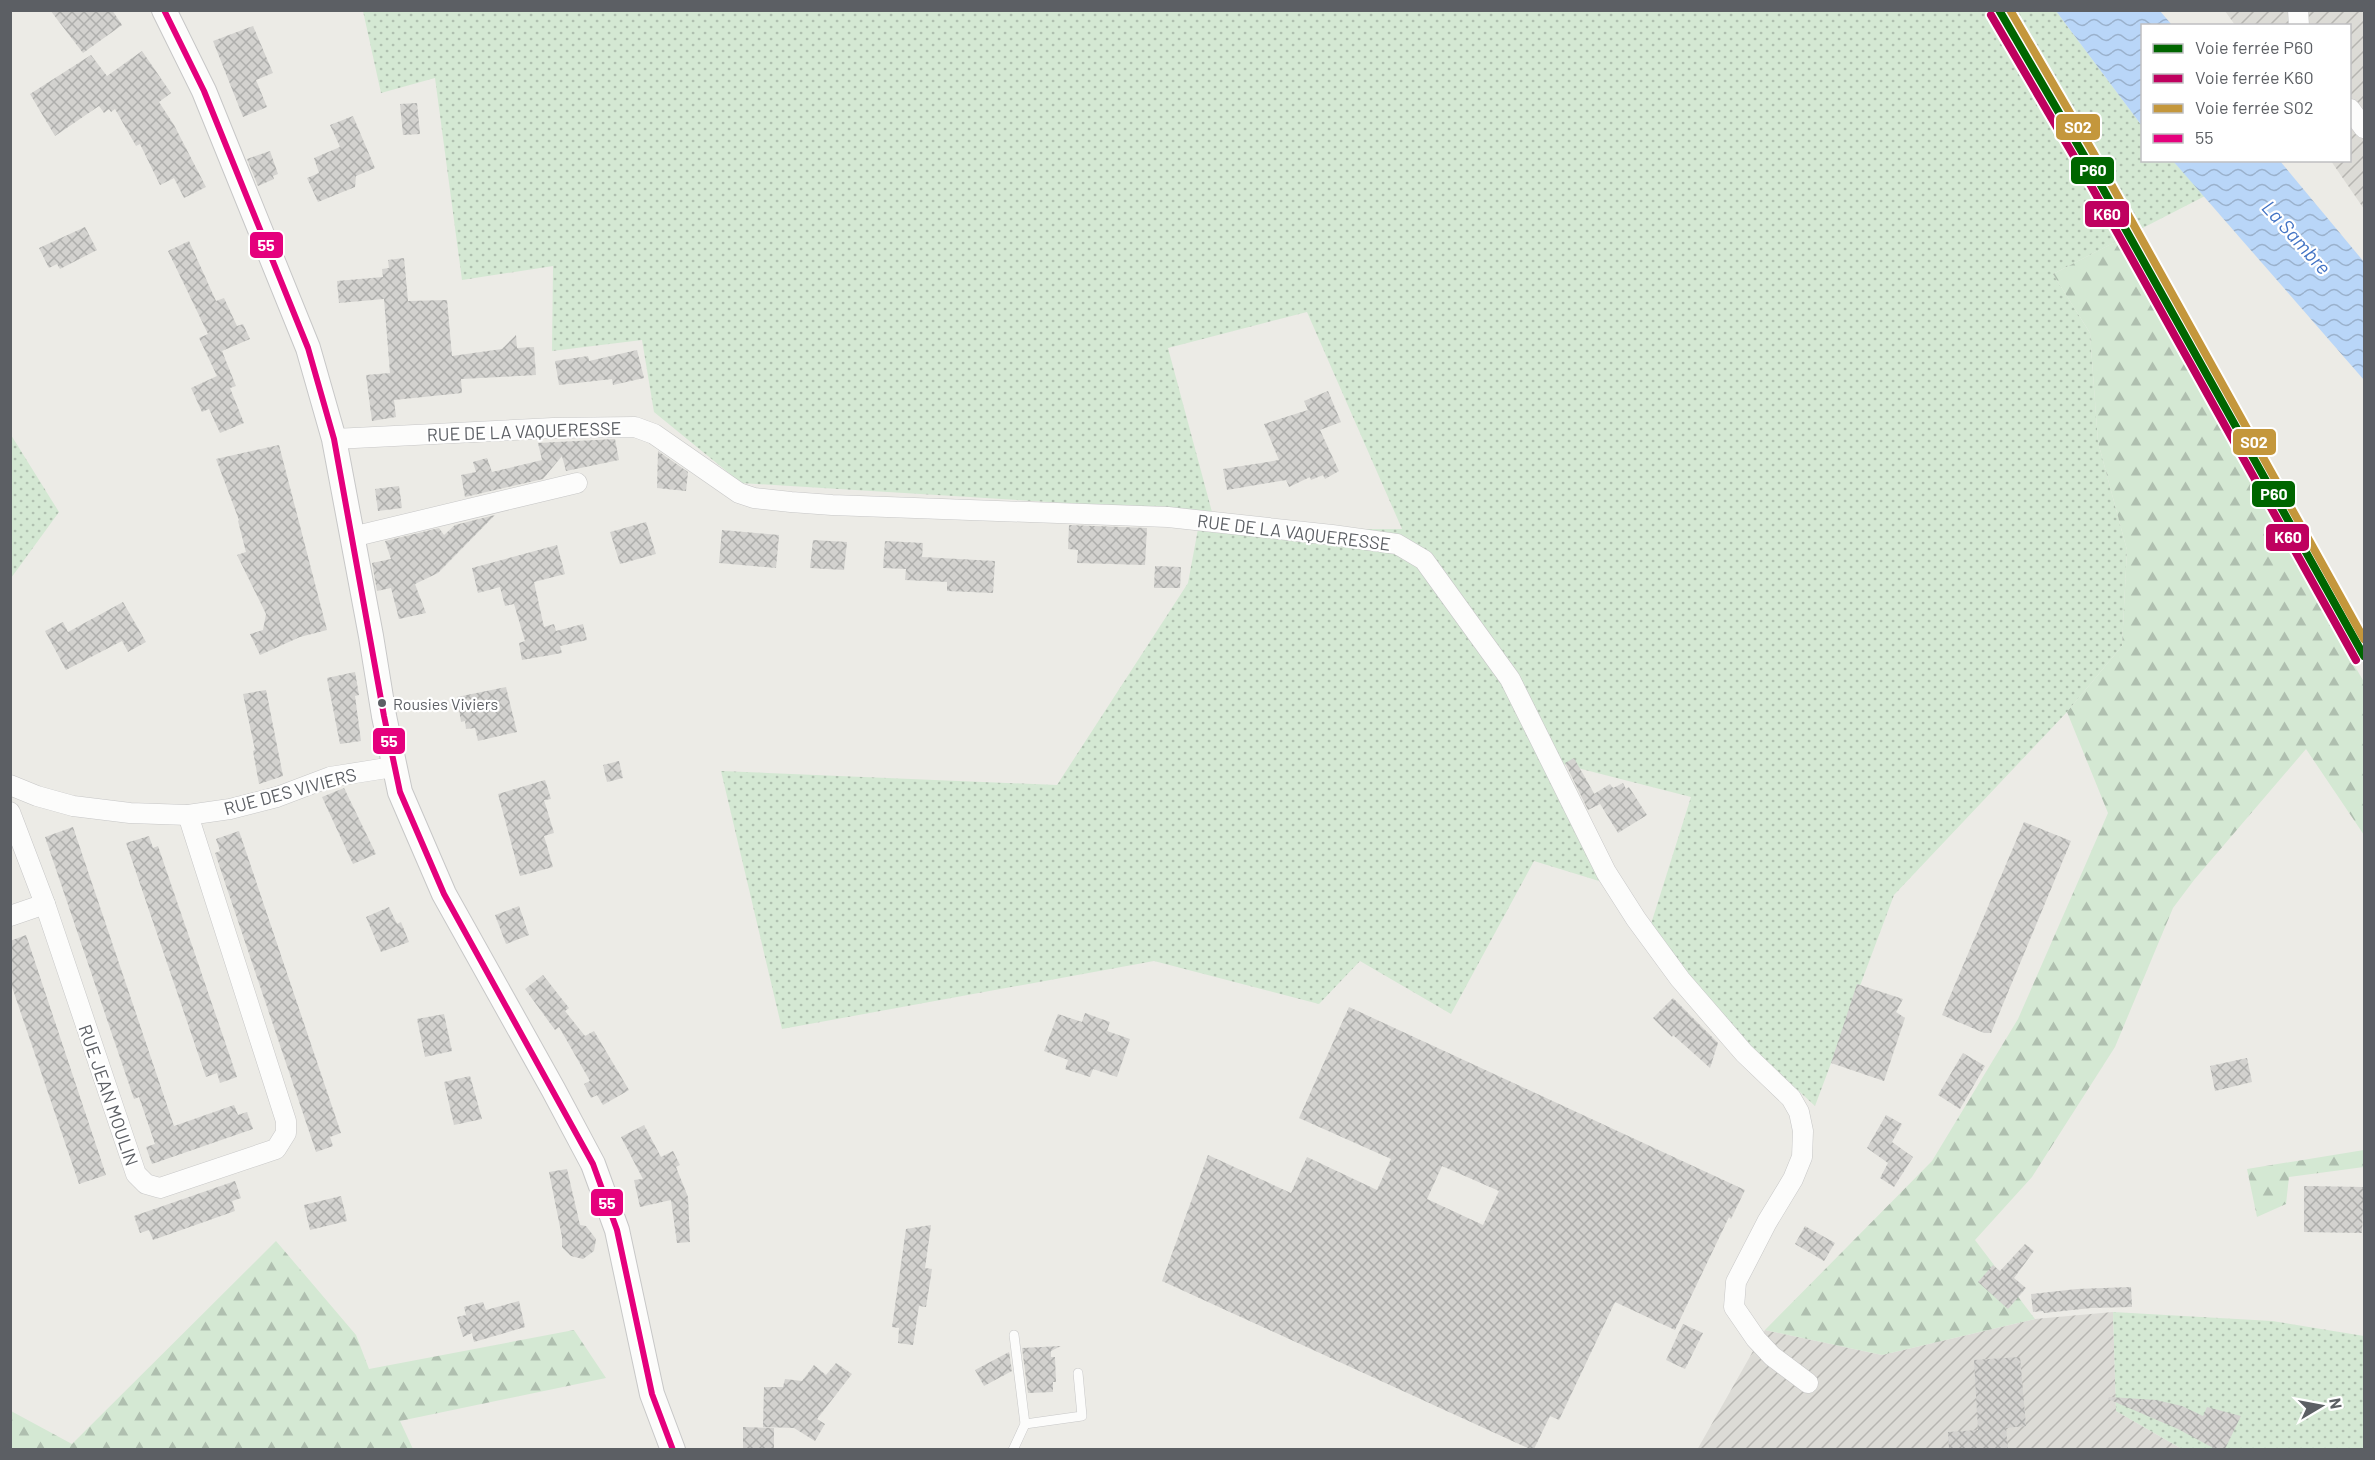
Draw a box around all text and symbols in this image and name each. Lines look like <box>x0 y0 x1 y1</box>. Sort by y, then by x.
legend <box>2141 24 2351 162</box>
text: Voie ferrée P60 <box>2195 36 2313 58</box>
text: Voie ferrée K60 <box>2195 66 2314 88</box>
text: Voie ferrée S02 <box>2195 96 2314 118</box>
line badge: S02 <box>2055 113 2101 141</box>
text: S02 <box>2064 117 2092 136</box>
text: 55 <box>2195 126 2214 148</box>
line badge: P60 <box>2070 156 2115 185</box>
text: P60 <box>2079 160 2107 179</box>
water label: La Sambre <box>2258 195 2336 279</box>
line badge: K60 <box>2084 200 2130 228</box>
text: K60 <box>2093 204 2121 223</box>
line badge: 55 <box>249 231 284 259</box>
text: 55 <box>257 235 275 254</box>
street label: RUE DE LA VAQUERESSE <box>426 417 622 445</box>
line badge: S02 <box>2232 428 2277 456</box>
text: S02 <box>2240 432 2268 451</box>
line badge: P60 <box>2251 480 2296 508</box>
text: P60 <box>2260 484 2288 503</box>
street label: RUE DE LA VAQUERESSE <box>1196 509 1392 555</box>
line badge: K60 <box>2265 523 2310 552</box>
text: K60 <box>2274 527 2302 546</box>
place label: Rousies Viviers <box>393 694 498 713</box>
marker: Rousies Viviers <box>376 697 388 709</box>
line badge: 55 <box>372 727 406 755</box>
text: 55 <box>380 731 398 750</box>
street label: RUE DES VIVIERS <box>221 763 359 819</box>
street label: RUE JEAN MOULIN <box>75 1021 143 1169</box>
line badge: 55 <box>590 1188 624 1217</box>
text: 55 <box>598 1193 616 1212</box>
north arrow <box>2291 1376 2351 1436</box>
text: N <box>2326 1396 2347 1410</box>

